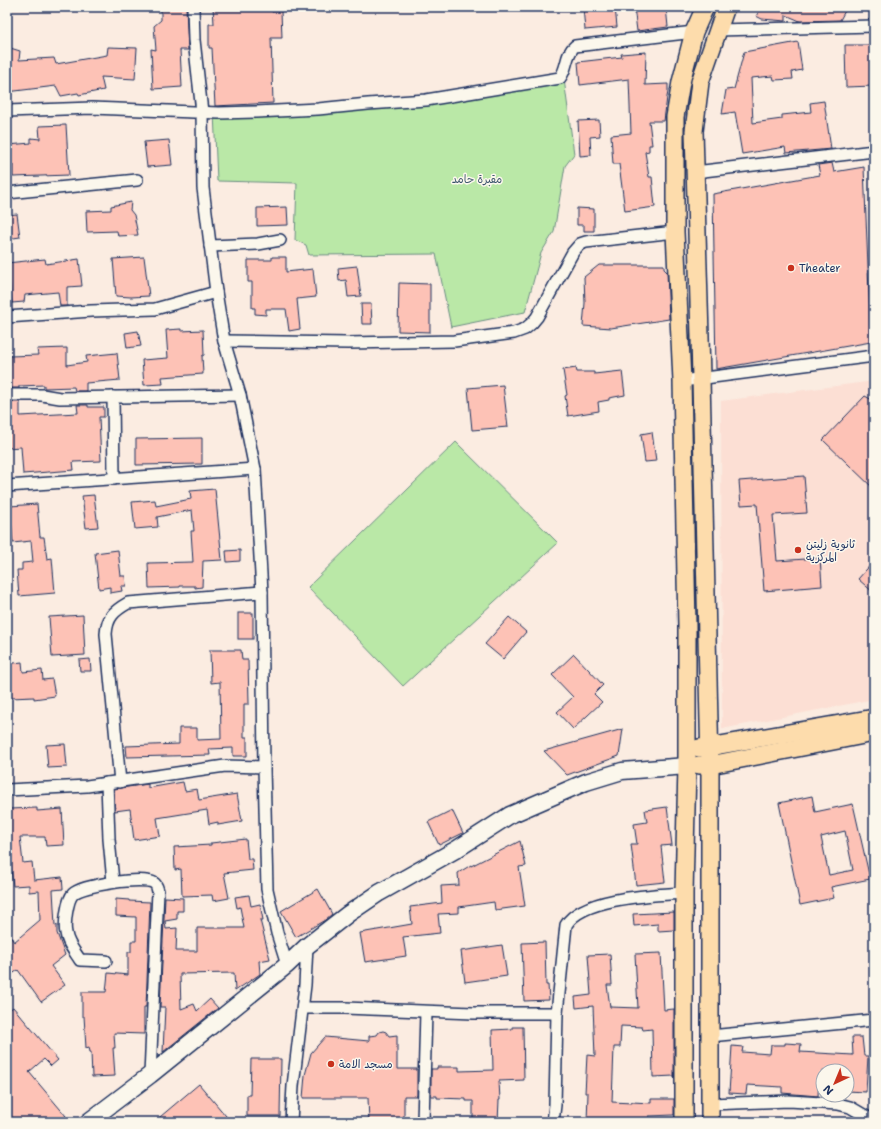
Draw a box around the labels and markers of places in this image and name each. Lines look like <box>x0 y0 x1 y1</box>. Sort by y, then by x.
place label: Theater <box>799 261 841 276</box>
marker: Theater <box>786 263 796 273</box>
place label: ثانوية زليتن المركزية <box>806 537 856 565</box>
marker: ثانوية زليتن المركزية <box>793 545 803 555</box>
place label: مسجد الامة <box>339 1057 393 1072</box>
marker: مسجد الامة <box>326 1059 336 1069</box>

